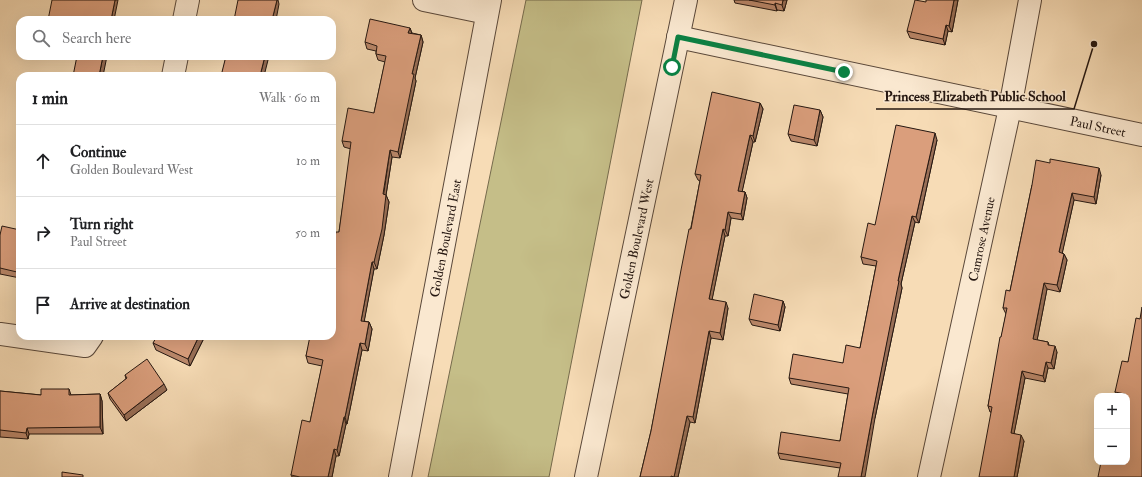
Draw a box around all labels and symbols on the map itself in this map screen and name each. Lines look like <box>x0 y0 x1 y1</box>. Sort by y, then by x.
route start <box>663 58 681 76</box>
route end <box>835 63 853 81</box>
callout: Princess Elizabeth Public School <box>876 83 1074 109</box>
text: Princess Elizabeth Public School <box>884 88 1066 105</box>
street label: Paul Street <box>1068 113 1127 141</box>
street label: Golden Boulevard West <box>616 177 658 301</box>
street label: Golden Boulevard East <box>427 178 465 299</box>
street label: Camrose Avenue <box>965 195 999 283</box>

